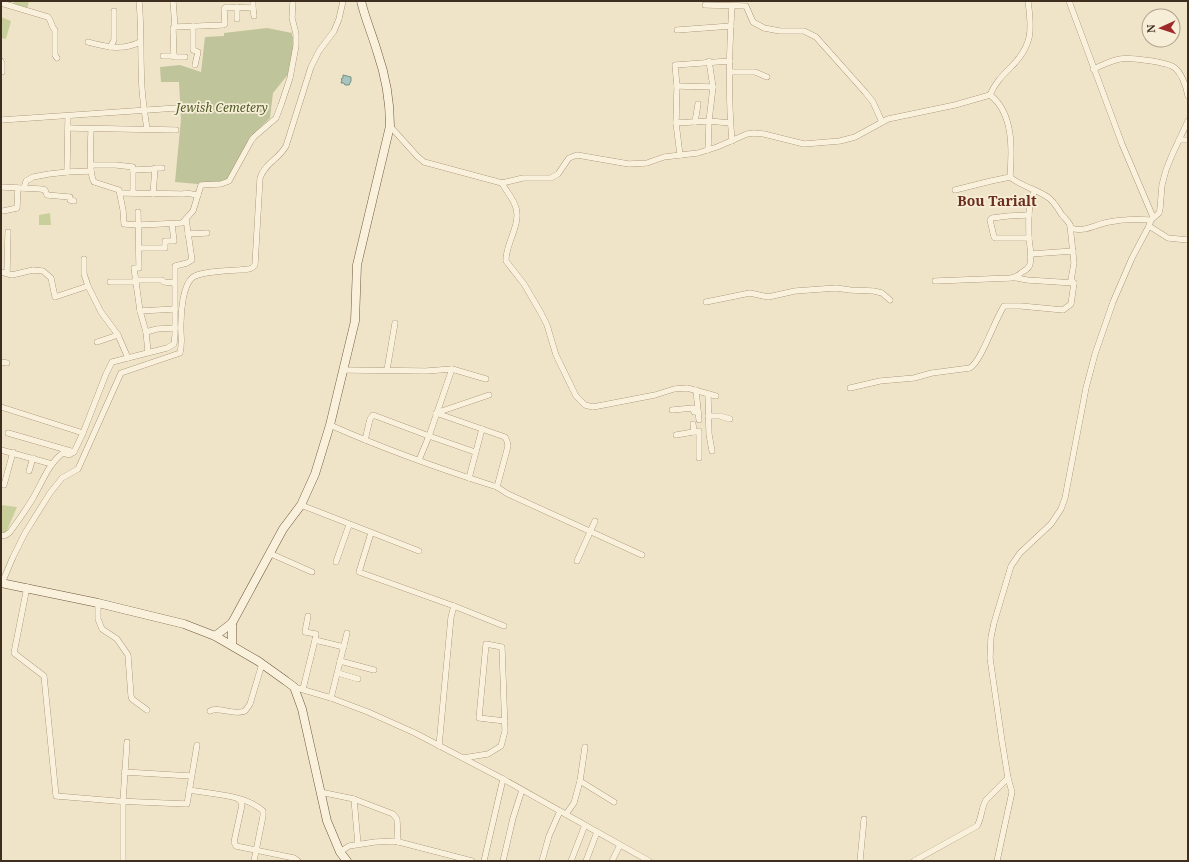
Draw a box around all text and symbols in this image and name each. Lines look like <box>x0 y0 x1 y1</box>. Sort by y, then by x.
north arrow <box>1141 8 1181 48</box>
text: N <box>1143 23 1158 33</box>
park label: Jewish Cemetery <box>174 99 268 116</box>
district label: Bou Tarialt <box>957 191 1037 210</box>

